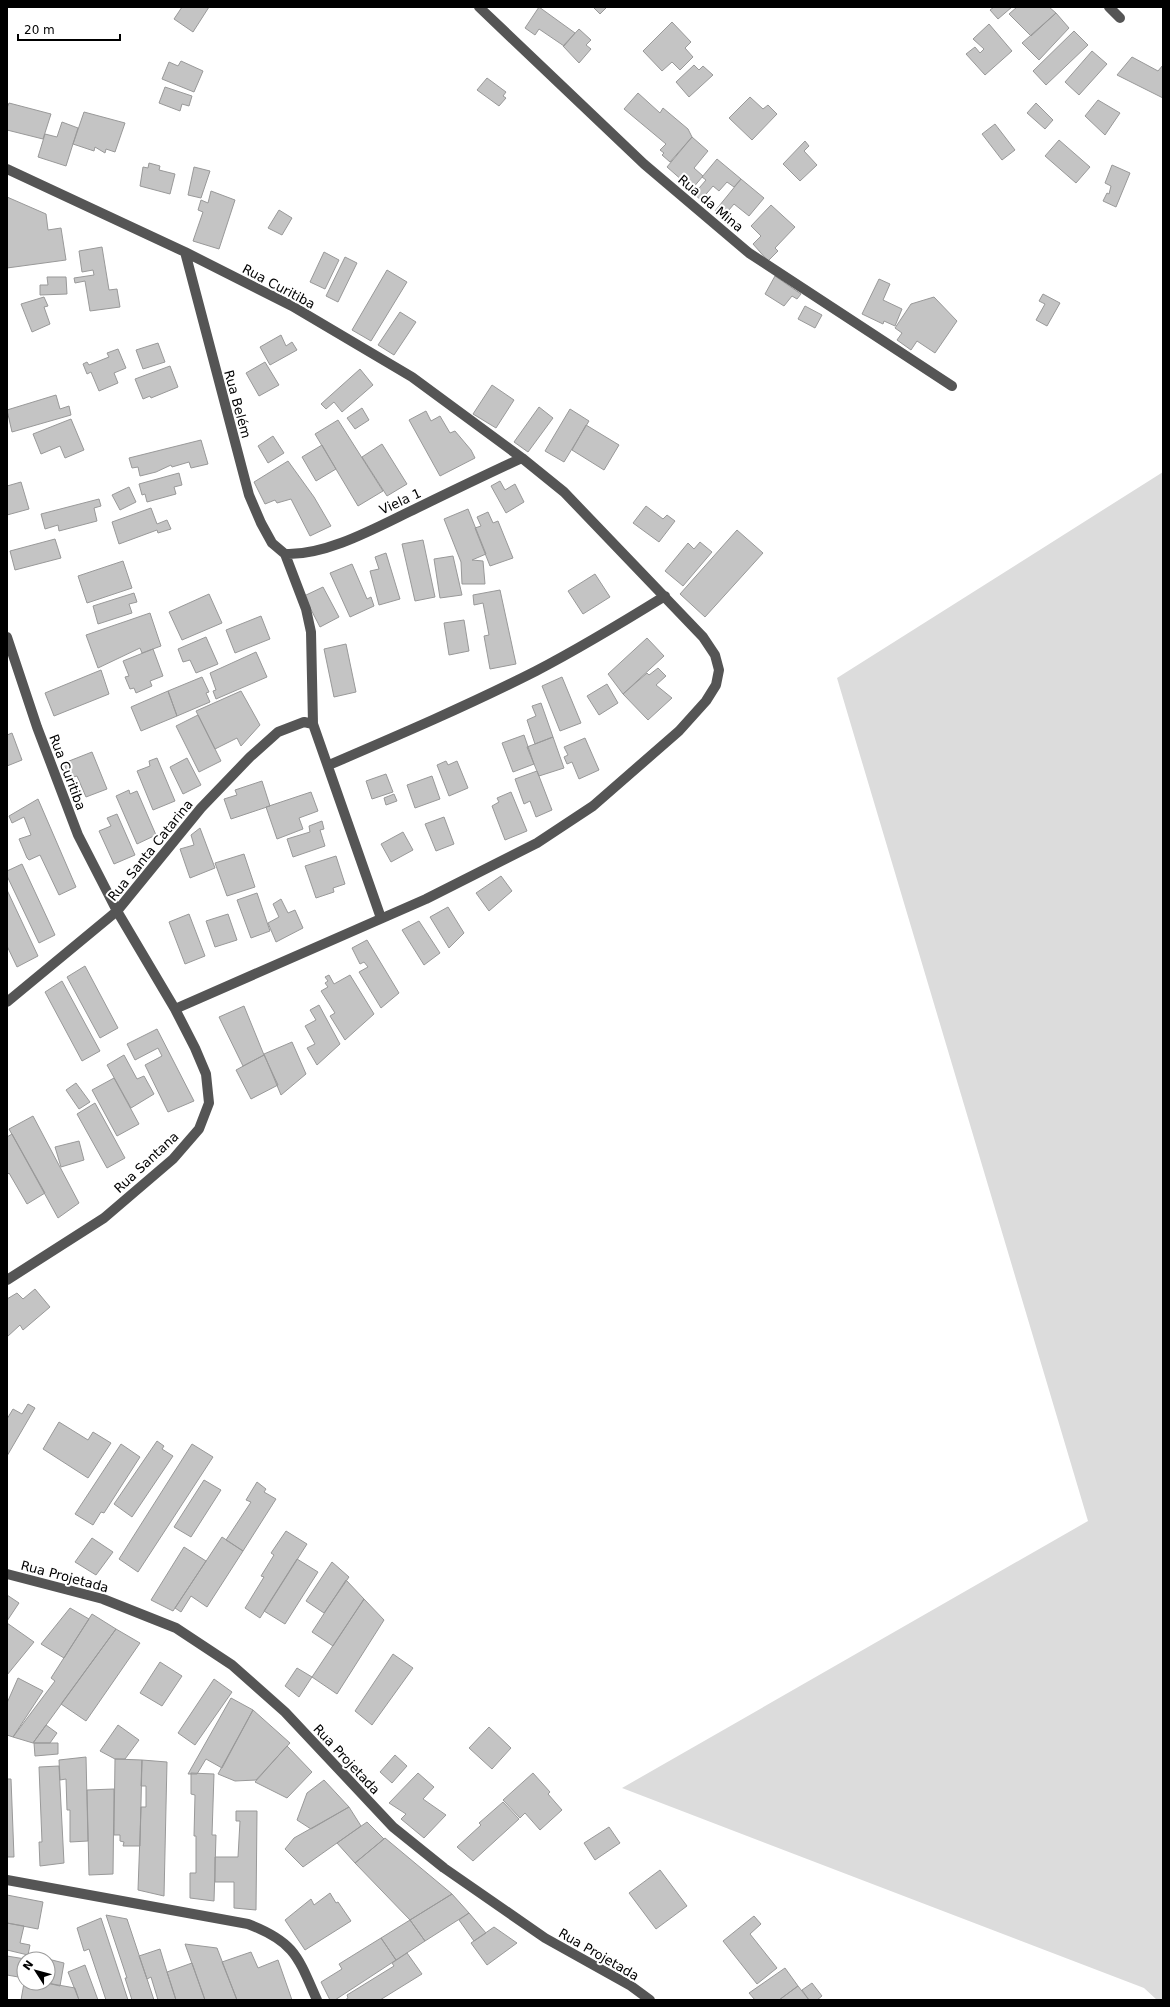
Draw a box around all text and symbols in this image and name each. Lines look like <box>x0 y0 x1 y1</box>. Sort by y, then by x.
scale bar <box>18 16 120 42</box>
text: 20 m <box>24 23 55 37</box>
street label: Rua da Mina <box>675 172 746 235</box>
street label: Rua Curitiba <box>240 261 318 312</box>
street label: Rua Belém <box>221 368 254 440</box>
street label: Viela 1 <box>377 485 423 518</box>
street label: Rua Curitiba <box>46 732 89 812</box>
street label: Rua Santa Catarina <box>105 797 196 904</box>
street label: Rua Santana <box>111 1129 182 1196</box>
street label: Rua Projetada <box>19 1558 110 1595</box>
street label: Rua Projetada <box>310 1721 383 1797</box>
street label: Rua Projetada <box>556 1925 642 1984</box>
north arrow <box>16 1951 56 1991</box>
text: N <box>20 1958 36 1973</box>

